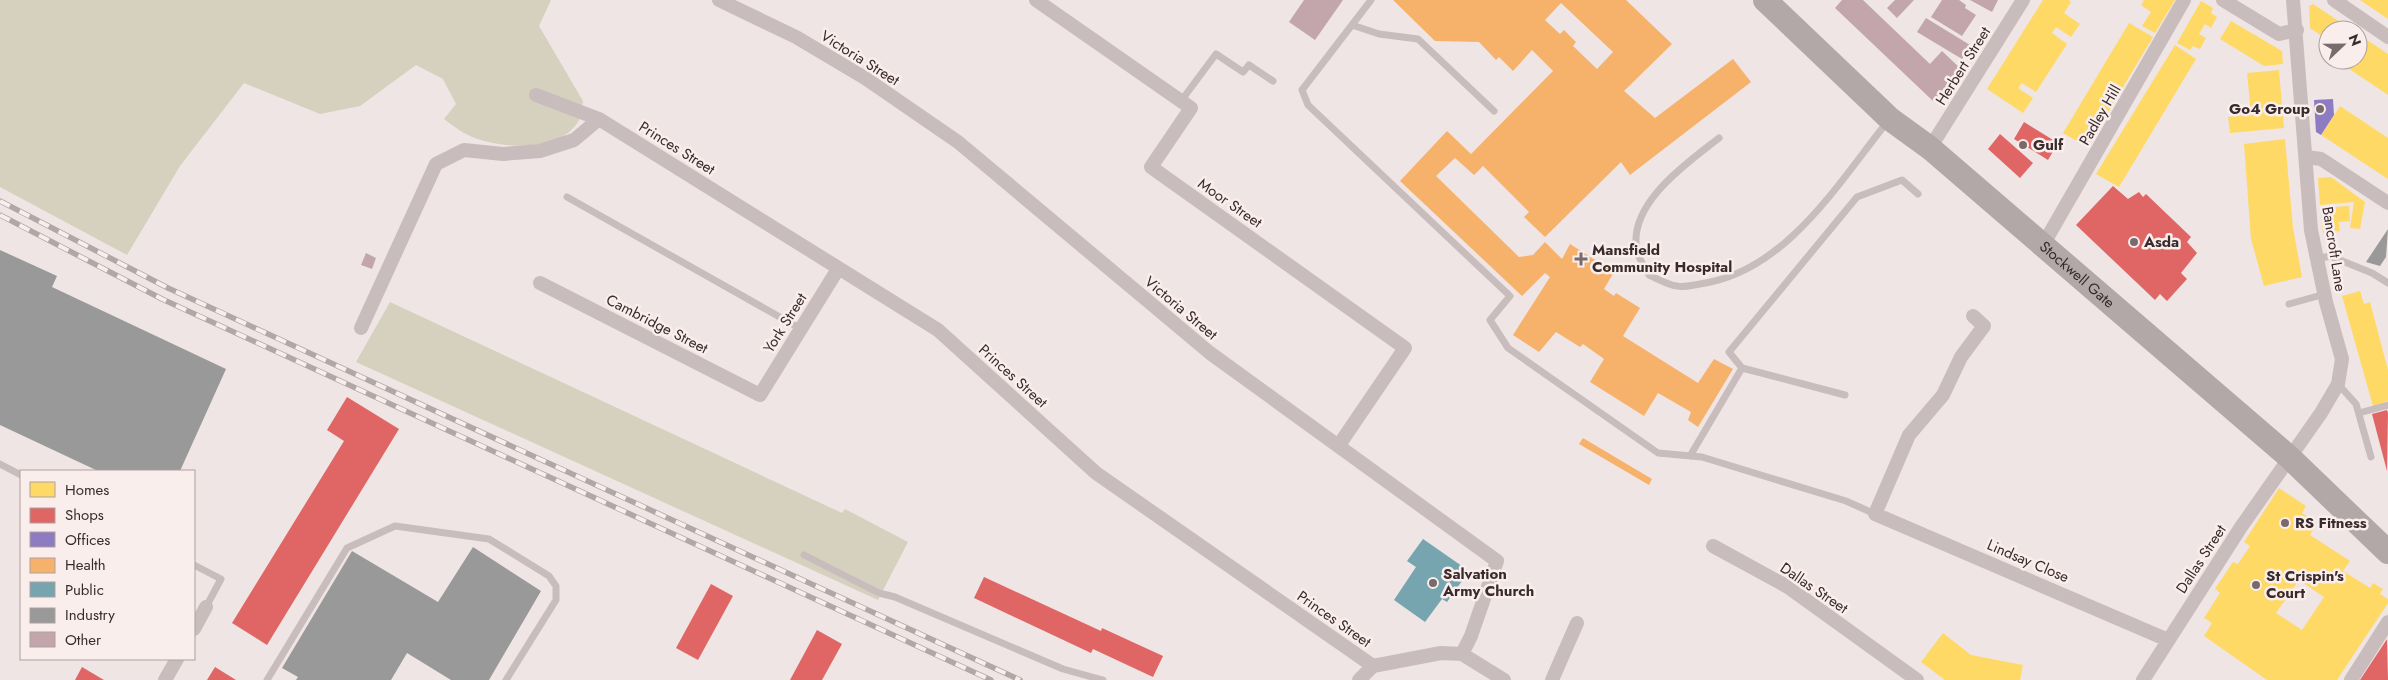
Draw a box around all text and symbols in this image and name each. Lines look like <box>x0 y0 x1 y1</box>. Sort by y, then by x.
north arrow <box>2318 20 2368 70</box>
street label: Herbert Street <box>1930 22 1996 110</box>
street label: Victoria Street <box>816 25 904 91</box>
text: N <box>2344 31 2366 49</box>
street label: Padley Hill <box>2074 80 2126 150</box>
place label: Go4 Group <box>2229 98 2310 120</box>
marker: Go4 Group <box>2314 103 2326 115</box>
street label: Princes Street <box>635 116 720 180</box>
place label: Gulf <box>2033 134 2064 156</box>
marker: Gulf <box>2017 139 2029 151</box>
street label: Moor Street <box>1193 173 1267 233</box>
street label: Bancroft Lane <box>2316 205 2352 293</box>
place label: Asda <box>2143 231 2179 253</box>
street label: Stockwell Gate <box>2034 236 2120 314</box>
marker: Asda <box>2128 236 2140 248</box>
place label: Mansfield Community Hospital <box>1592 239 1732 278</box>
marker: Mansfield Community Hospital <box>1574 252 1588 266</box>
street label: Victoria Street <box>1140 271 1223 345</box>
street label: York Street <box>758 288 812 357</box>
street label: Cambridge Street <box>602 289 712 359</box>
street label: Princes Street <box>974 339 1053 413</box>
legend <box>20 470 195 660</box>
text: Homes <box>65 479 109 501</box>
text: Shops <box>65 504 104 526</box>
place label: RS Fitness <box>2295 512 2367 534</box>
marker: RS Fitness <box>2279 517 2291 529</box>
street label: Dallas Street <box>2171 520 2232 598</box>
text: Offices <box>65 529 110 551</box>
street label: Lindsay Close <box>1984 534 2073 588</box>
text: Health <box>65 554 106 576</box>
street label: Dallas Street <box>1776 557 1853 619</box>
place label: Salvation Army Church <box>1442 563 1534 602</box>
place label: St Crispin's Court <box>2266 565 2344 604</box>
marker: Salvation Army Church <box>1427 577 1439 589</box>
text: Public <box>65 579 104 601</box>
marker: St Crispin's Court <box>2250 579 2262 591</box>
street label: Princes Street <box>1292 585 1376 653</box>
text: Industry <box>65 604 115 626</box>
text: Other <box>65 629 102 651</box>

